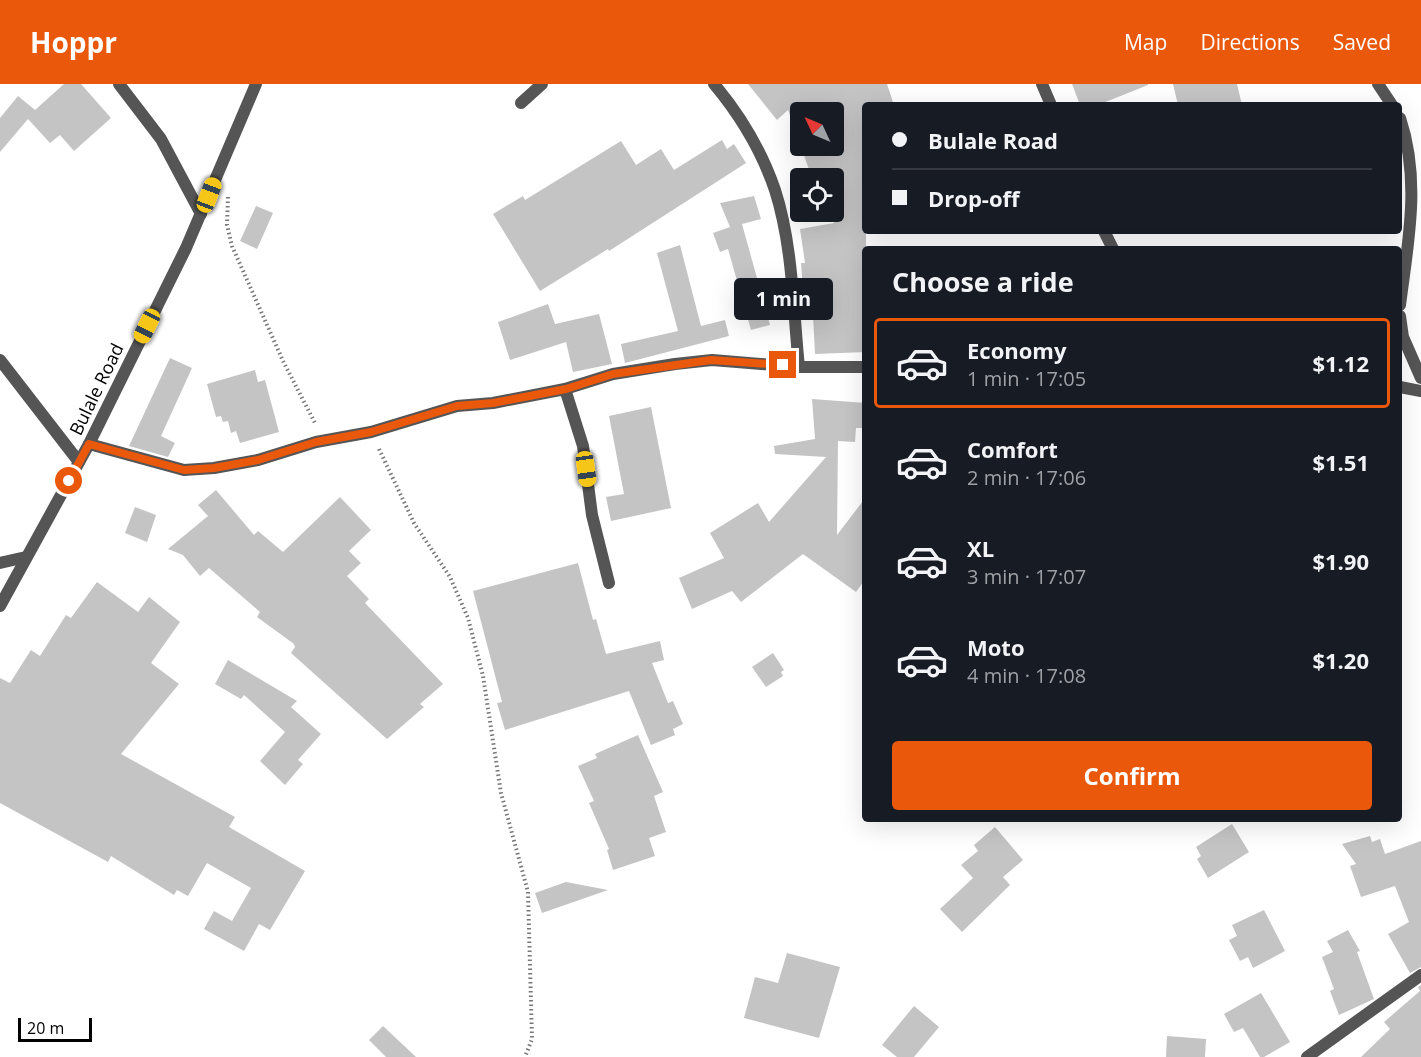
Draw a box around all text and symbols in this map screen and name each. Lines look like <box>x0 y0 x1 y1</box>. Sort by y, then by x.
text: Hoppr <box>30 23 117 61</box>
text: Map <box>1124 28 1167 56</box>
text: Directions <box>1200 28 1300 56</box>
text: Saved <box>1333 28 1391 56</box>
north arrow <box>790 102 844 156</box>
map controls <box>790 102 844 222</box>
text: Bulale Road <box>928 125 1058 155</box>
button: locate <box>790 168 844 222</box>
car <box>194 175 224 215</box>
text: Drop-off <box>928 183 1020 213</box>
text: Choose a ride <box>892 263 1074 300</box>
callout: 1 min <box>734 278 832 320</box>
text: 1 min <box>756 285 811 312</box>
car <box>131 306 163 346</box>
text: Economy <box>967 335 1066 365</box>
icon: car <box>895 336 949 390</box>
street label: Bulale Road <box>63 339 129 439</box>
text: $1.12 <box>1312 348 1369 378</box>
route end <box>769 351 796 378</box>
text: 1 min · 17:05 <box>967 365 1086 392</box>
text: Comfort <box>967 434 1058 464</box>
icon: car <box>895 435 949 489</box>
text: $1.51 <box>1312 447 1369 477</box>
car <box>575 450 597 488</box>
text: 2 min · 17:06 <box>967 464 1086 491</box>
route start <box>55 467 82 494</box>
text: XL <box>967 533 994 563</box>
icon: car <box>895 534 949 588</box>
text: $1.90 <box>1312 546 1369 576</box>
text: 3 min · 17:07 <box>967 563 1086 590</box>
text: Moto <box>967 632 1025 662</box>
icon: car <box>895 633 949 687</box>
text: $1.20 <box>1312 645 1369 675</box>
text: 4 min · 17:08 <box>967 662 1086 689</box>
button: Confirm <box>892 741 1372 810</box>
scale bar <box>18 1015 92 1042</box>
text: 20 m <box>27 1017 64 1039</box>

